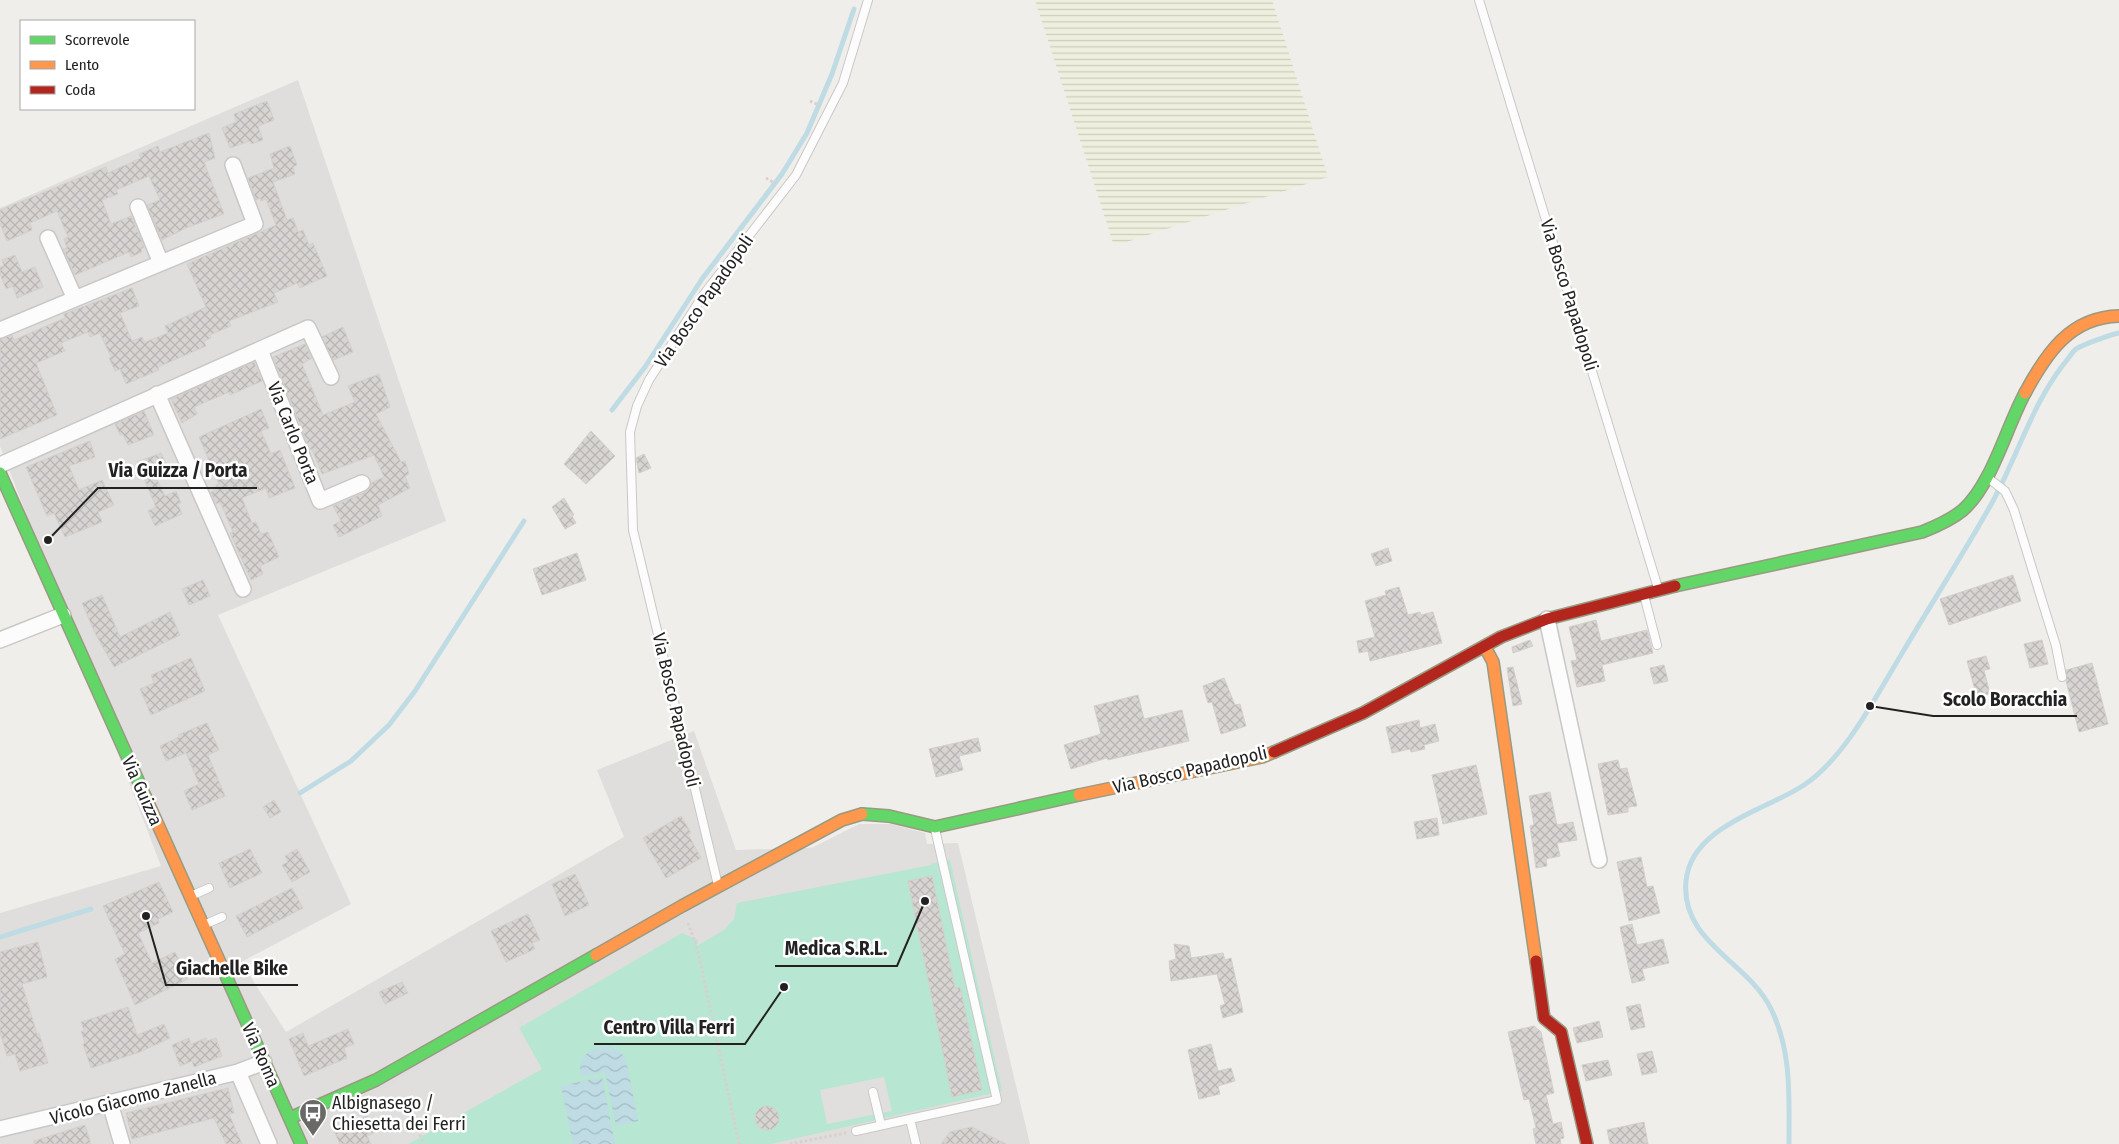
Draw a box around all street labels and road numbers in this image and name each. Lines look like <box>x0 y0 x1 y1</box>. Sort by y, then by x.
street label: Via Bosco Papadopoli <box>1535 216 1603 374</box>
street label: Via Bosco Papadopoli <box>650 230 758 372</box>
street label: Via Carlo Porta <box>262 379 324 488</box>
street label: Via Bosco Papadopoli <box>648 631 704 789</box>
street label: Via Bosco Papadopoli <box>1111 742 1269 798</box>
street label: Via Guizza <box>117 753 167 829</box>
street label: Via Roma <box>237 1019 285 1091</box>
street label: Vicolo Giacomo Zanella <box>48 1067 219 1129</box>

